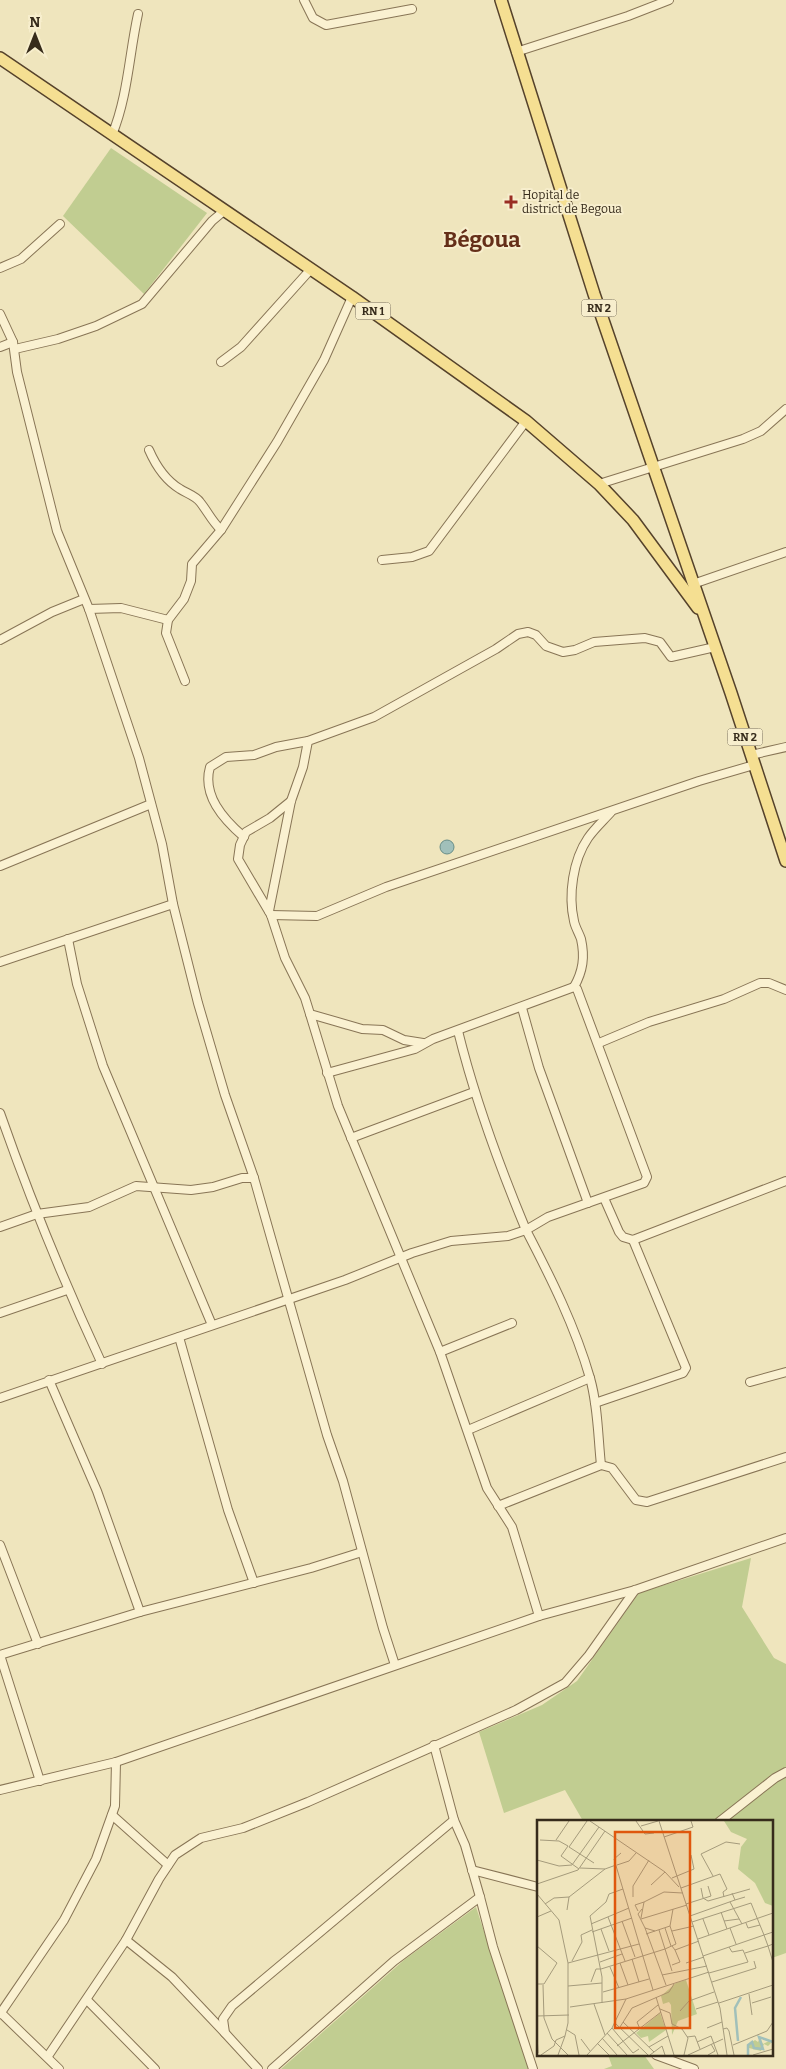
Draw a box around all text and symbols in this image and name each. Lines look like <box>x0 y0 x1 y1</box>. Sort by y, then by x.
north arrow <box>10 10 60 60</box>
text: N <box>30 14 41 31</box>
place label: Hopital de district de Begoua <box>522 188 622 216</box>
marker: Hopital de district de Begoua <box>504 195 518 209</box>
district label: Bégoua <box>443 226 521 253</box>
road number: RN 2 <box>582 300 616 316</box>
road number: RN 1 <box>356 302 390 320</box>
road number: RN 2 <box>728 729 762 746</box>
inset map <box>537 1820 774 2056</box>

